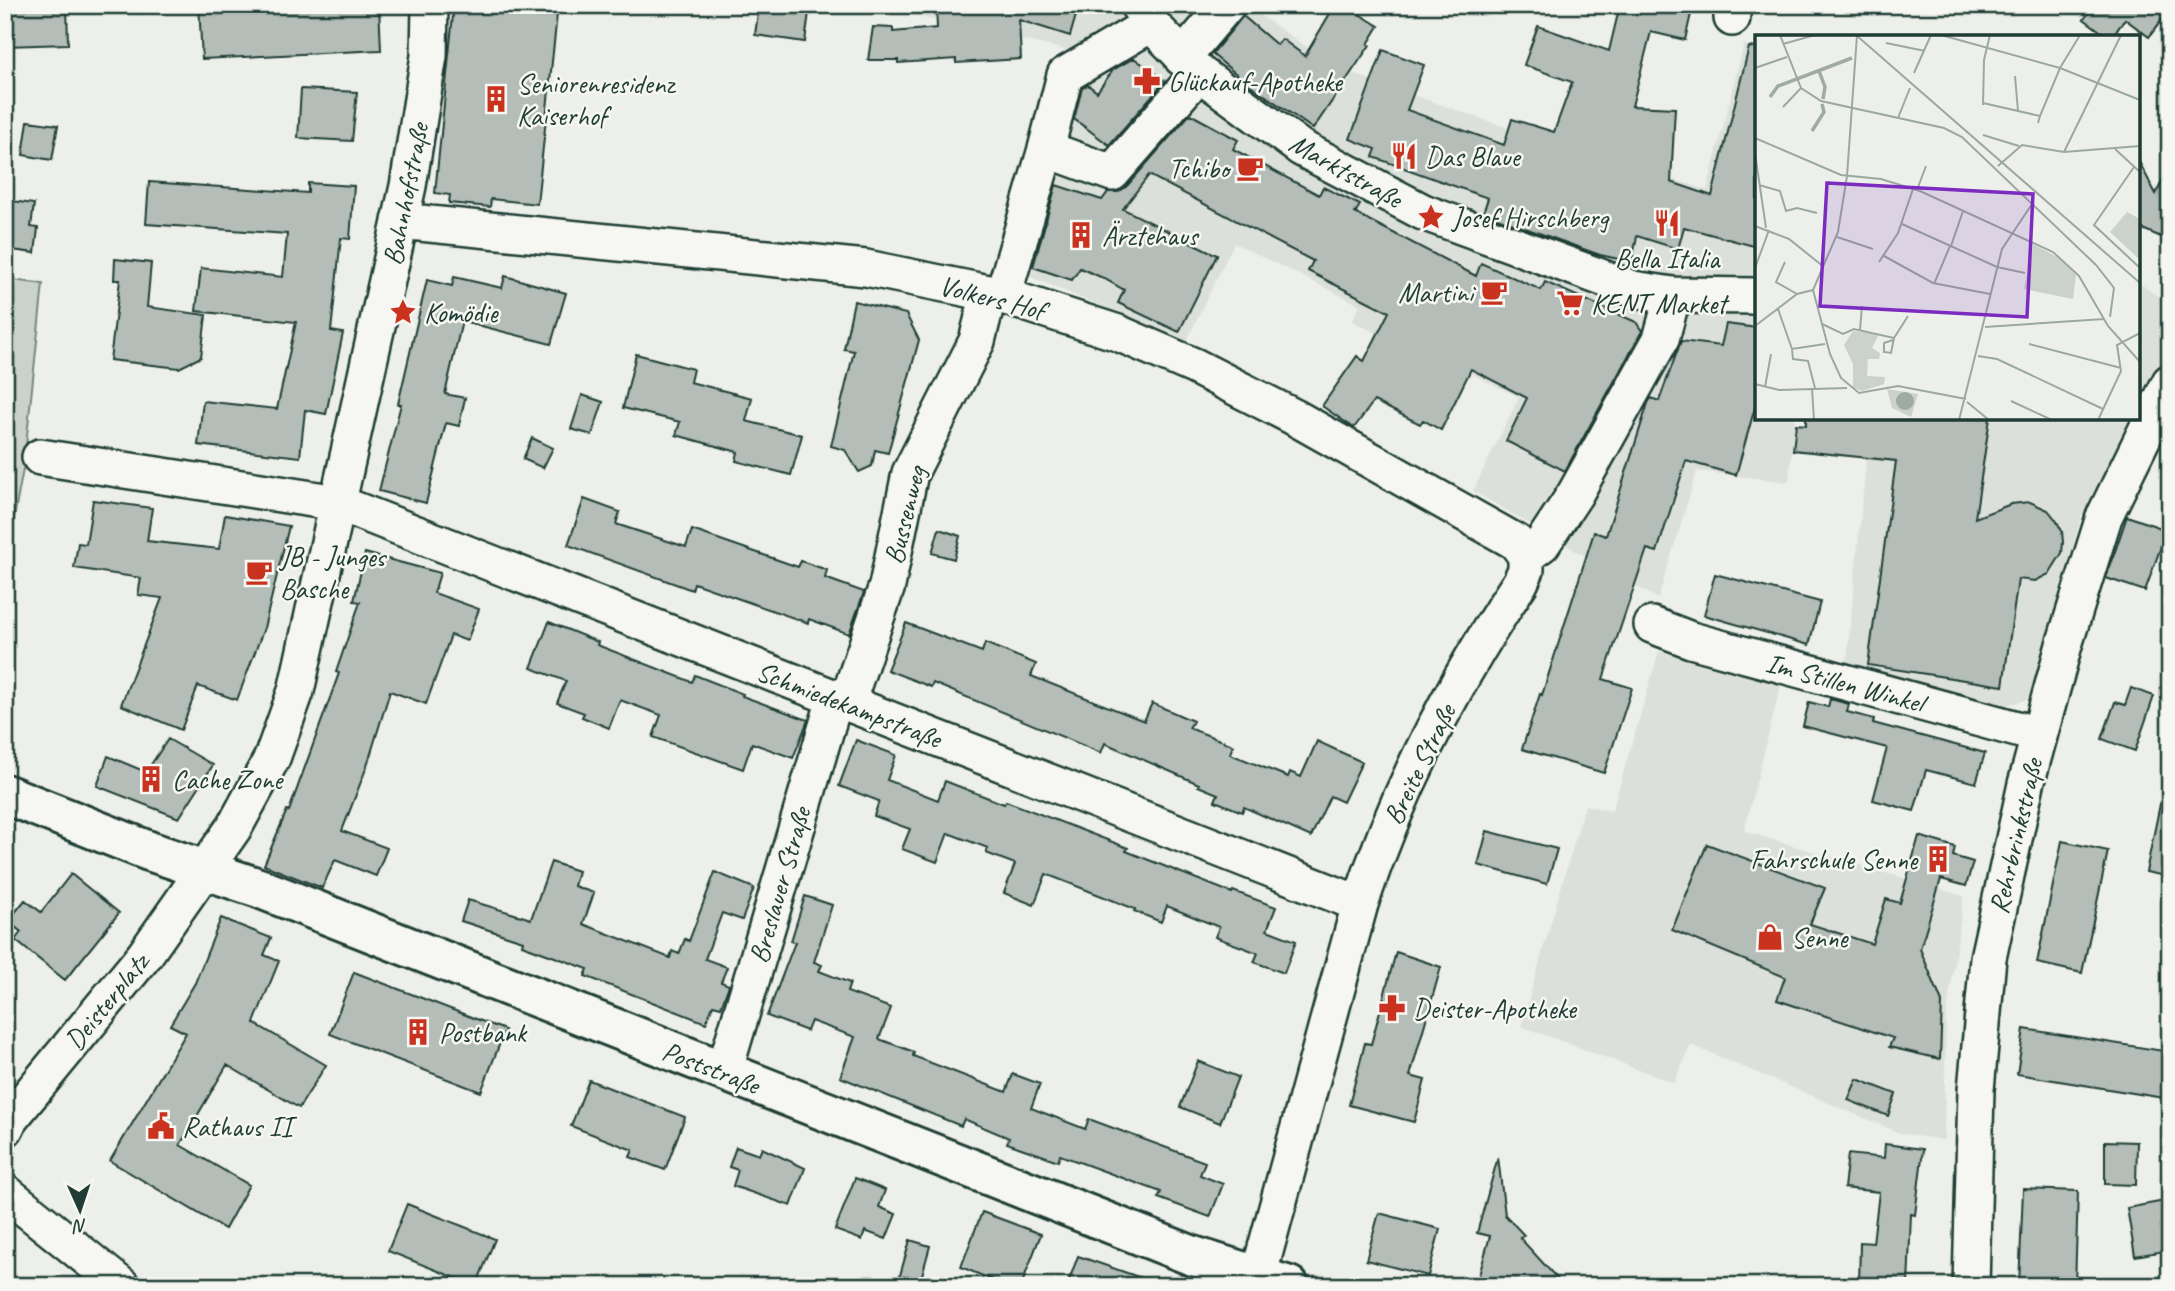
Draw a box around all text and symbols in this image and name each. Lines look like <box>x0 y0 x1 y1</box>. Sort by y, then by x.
inset map <box>1755 35 2140 420</box>
place label: Glückauf-Apotheke <box>1168 64 1344 99</box>
place label: Seniorenresidenz Kaiserhof <box>517 66 676 133</box>
pharmacy icon: Glückauf-Apotheke <box>1132 66 1162 96</box>
building icon: Seniorenresidenz Kaiserhof <box>481 84 511 114</box>
street label: Bahnhofstraße <box>375 118 437 268</box>
street label: Marktstraße <box>1283 125 1410 217</box>
place label: Das Blaue <box>1425 139 1521 174</box>
restaurant icon: Das Blaue <box>1389 141 1419 171</box>
place label: Tchibo <box>1168 151 1232 186</box>
cafe icon: Tchibo <box>1235 153 1265 183</box>
place label: Josef Hirschberg <box>1450 200 1610 235</box>
place icon: Josef Hirschberg <box>1416 202 1446 232</box>
restaurant icon: Bella Italia <box>1652 208 1682 238</box>
place label: Ärztehaus <box>1102 218 1200 253</box>
building icon: Ärztehaus <box>1066 220 1096 250</box>
place label: Bella Italia <box>1615 241 1721 276</box>
street label: Volkers Hof <box>936 268 1054 329</box>
place label: Martini <box>1398 275 1477 310</box>
cafe icon: Martini <box>1479 277 1509 307</box>
place label: KENT Market <box>1591 286 1730 321</box>
supermarket icon: KENT Market <box>1555 288 1585 318</box>
place label: Komödie <box>424 295 499 330</box>
place icon: Komödie <box>388 297 418 327</box>
street label: Bussenweg <box>876 461 934 567</box>
place label: JB - Junges Basche <box>278 539 388 606</box>
cafe icon: JB - Junges Basche <box>244 557 274 587</box>
street label: Im Stillen Winkel <box>1762 645 1933 722</box>
street label: Schmiedekampstraße <box>752 653 948 756</box>
street label: Breite Straße <box>1375 697 1464 830</box>
street label: Rehrbrinkstraße <box>1981 753 2051 917</box>
place label: Cache Zone <box>172 762 284 797</box>
building icon: Cache Zone <box>136 764 166 794</box>
street label: Breslauer Straße <box>741 802 819 967</box>
place label: Fahrschule Senne <box>1750 842 1919 877</box>
building icon: Fahrschule Senne <box>1923 844 1953 874</box>
place label: Senne <box>1791 920 1849 955</box>
shop icon: Senne <box>1755 922 1785 952</box>
street label: Deisterplatz <box>57 943 158 1057</box>
place label: Deister-Apotheke <box>1413 991 1578 1026</box>
pharmacy icon: Deister-Apotheke <box>1377 993 1407 1023</box>
place label: Postbank <box>439 1015 528 1050</box>
building icon: Postbank <box>403 1017 433 1047</box>
street label: Poststraße <box>657 1033 766 1103</box>
place label: Rathaus II <box>182 1109 298 1144</box>
public building icon: Rathaus II <box>146 1111 176 1141</box>
north arrow <box>46 1176 116 1246</box>
text: N <box>71 1214 87 1238</box>

